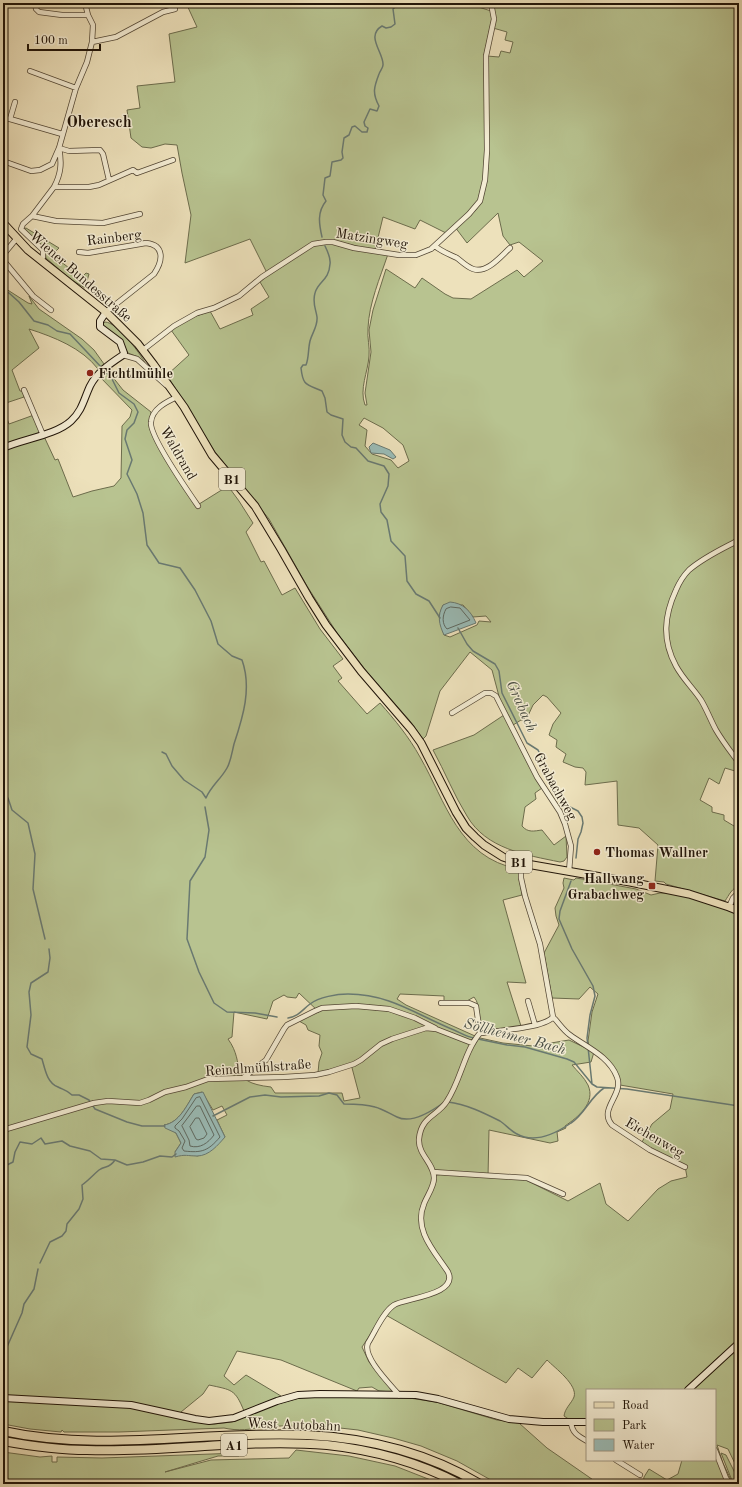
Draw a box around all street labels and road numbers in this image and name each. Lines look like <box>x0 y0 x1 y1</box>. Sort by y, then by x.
street label: Matzingweg <box>335 226 409 252</box>
street label: Rainberg <box>86 228 143 248</box>
street label: Wiener Bundesstraße <box>27 229 134 325</box>
street label: Waldrand <box>157 424 199 483</box>
road number: B1 <box>219 468 245 490</box>
street label: Grabachweg <box>531 750 580 823</box>
road number: B1 <box>506 851 532 873</box>
street label: Reindlmühlstraße <box>205 1057 312 1079</box>
street label: Eichenweg <box>623 1115 687 1160</box>
street label: West Autobahn <box>247 1416 342 1434</box>
road number: A1 <box>221 1434 247 1456</box>

